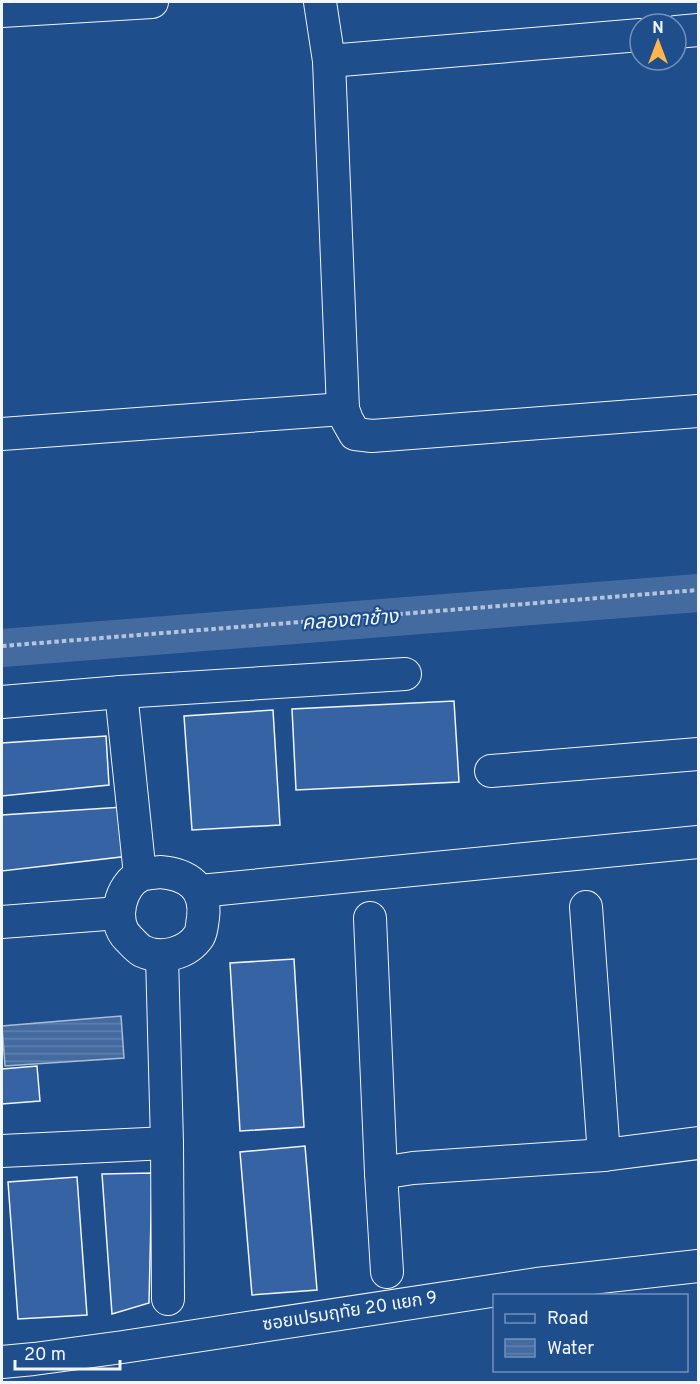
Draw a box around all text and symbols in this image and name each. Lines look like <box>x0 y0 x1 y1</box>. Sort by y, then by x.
north arrow <box>628 12 688 72</box>
text: N <box>652 19 664 39</box>
water label: คลองตาช้าง <box>301 605 400 637</box>
street label: ซอยเปรมฤทัย 20 แยก 9 <box>261 1287 439 1337</box>
legend <box>493 1294 688 1372</box>
text: Road <box>547 1308 589 1331</box>
scale bar <box>15 1333 120 1371</box>
text: Water <box>547 1338 594 1361</box>
text: 20 m <box>24 1344 66 1367</box>

